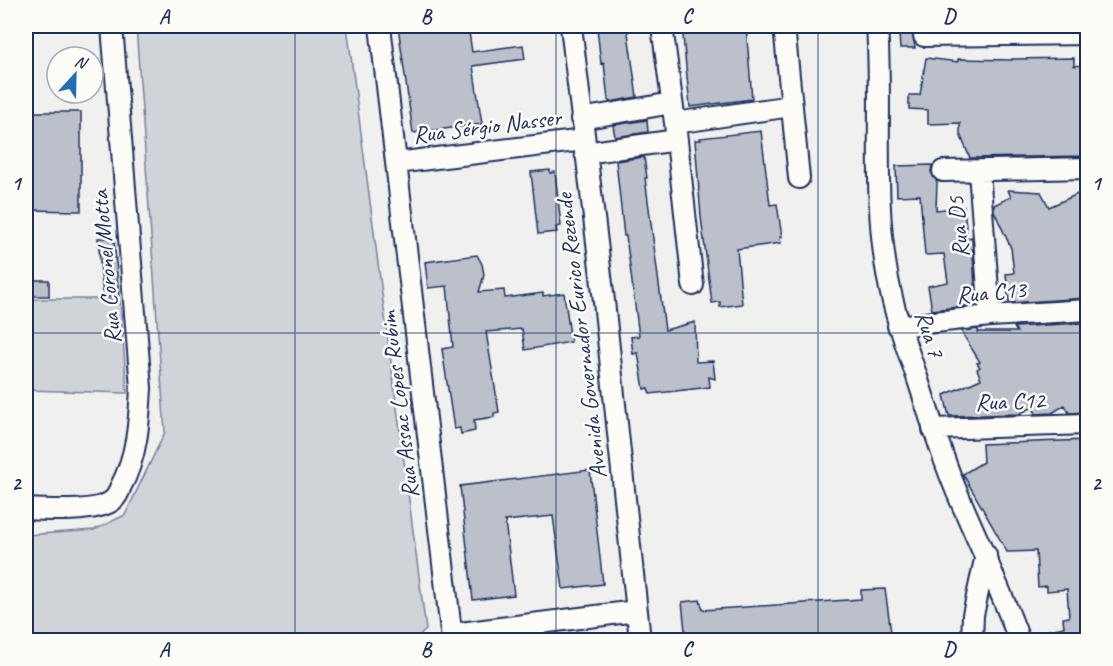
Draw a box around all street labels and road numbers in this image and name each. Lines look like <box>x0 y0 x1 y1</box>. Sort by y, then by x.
street label: Rua Sérgio Nasser <box>411 102 565 150</box>
street label: Rua Coronel Motta <box>84 187 128 345</box>
street label: Avenida Governador Eurico Rezende <box>548 190 613 480</box>
street label: Rua D5 <box>940 194 976 259</box>
street label: Rua C13 <box>955 274 1029 310</box>
street label: Rua Assac Lopes Rubim <box>372 307 425 500</box>
street label: Rua 7 <box>908 307 952 362</box>
street label: Rua C12 <box>975 385 1048 417</box>

